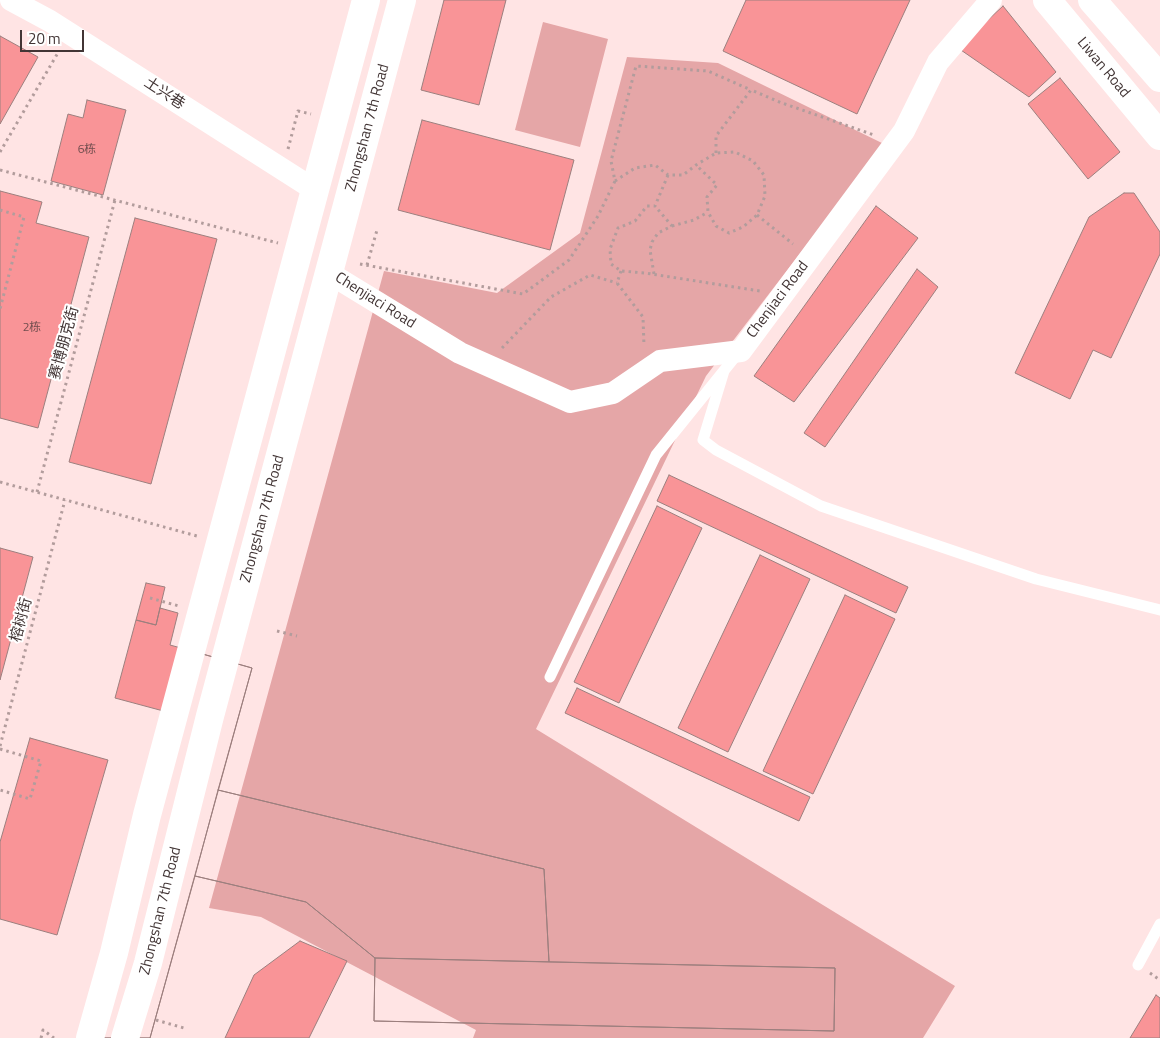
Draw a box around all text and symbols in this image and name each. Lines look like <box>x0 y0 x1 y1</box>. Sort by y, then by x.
scale bar <box>22 20 86 52</box>
text: 20 m <box>28 27 61 50</box>
street label: Liwan Road <box>1073 34 1133 102</box>
street label: Zhongshan 7th Road <box>342 62 394 194</box>
street label: 土兴巷 <box>140 74 188 114</box>
house number: 6栋 <box>78 143 96 157</box>
street label: Chenjiaci Road <box>743 258 813 342</box>
street label: Chenjiaci Road <box>331 269 419 333</box>
street label: 赛博朋克街 <box>47 304 83 382</box>
house number: 2栋 <box>23 321 41 335</box>
street label: Zhongshan 7th Road <box>237 453 289 585</box>
street label: 榕树街 <box>7 596 37 644</box>
street label: Zhongshan 7th Road <box>136 845 186 977</box>

